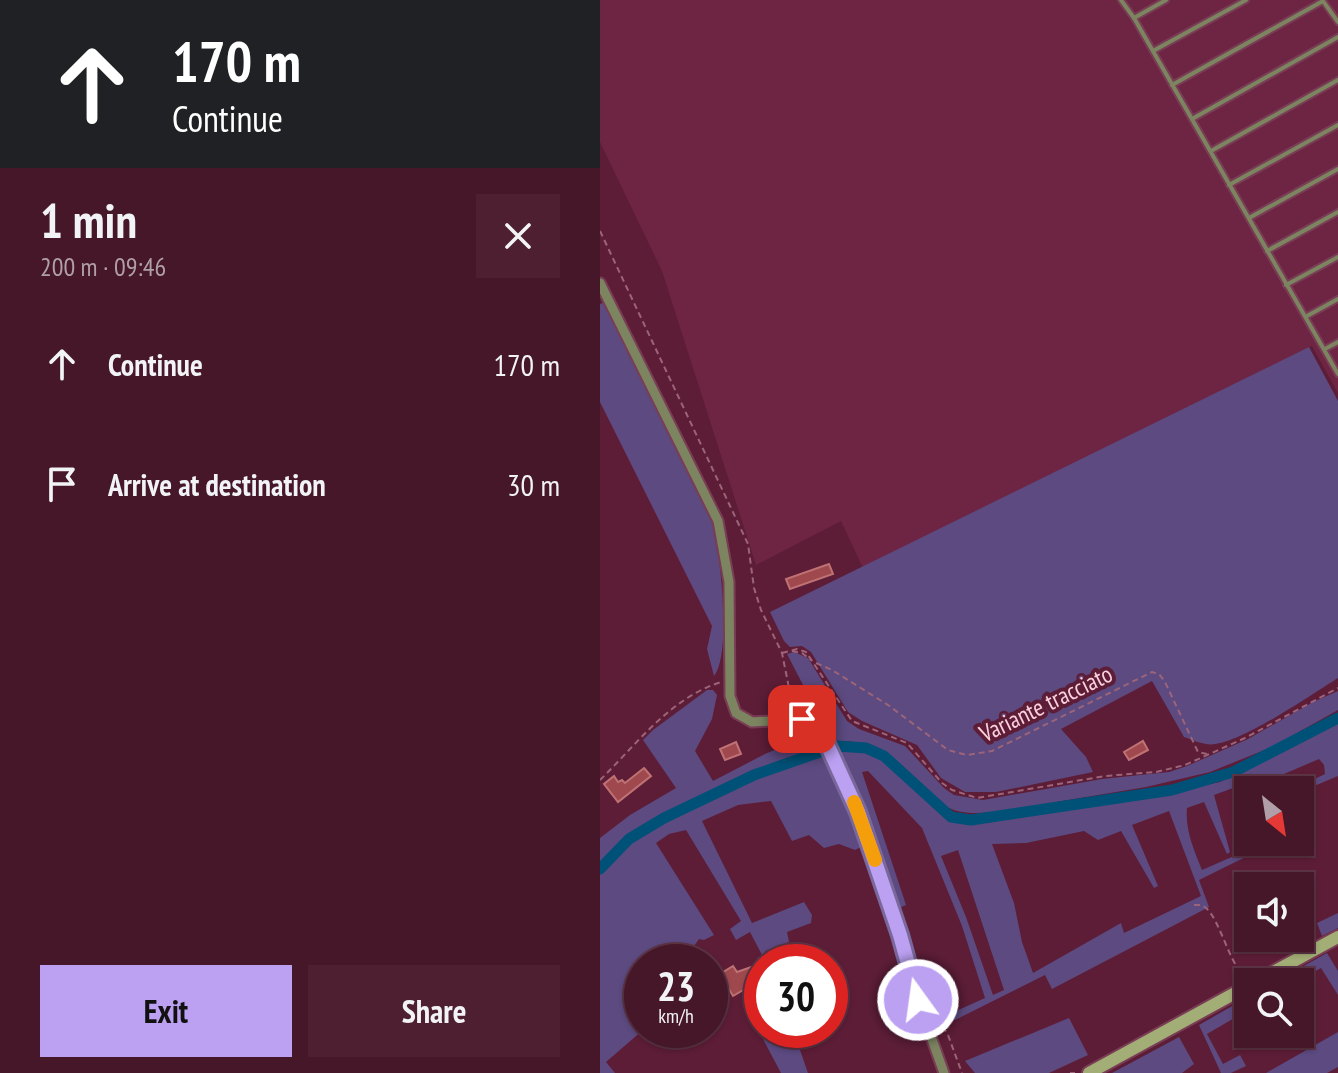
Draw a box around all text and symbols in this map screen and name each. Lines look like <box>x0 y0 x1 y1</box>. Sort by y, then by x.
text: 170 m <box>172 25 301 97</box>
icon: ahead <box>40 32 144 136</box>
text: Continue <box>172 95 283 142</box>
text: 1 min <box>40 189 137 251</box>
button: close <box>476 194 560 278</box>
text: 200 m · 09:46 <box>40 250 166 283</box>
icon: ahead <box>40 342 84 386</box>
text: Continue <box>108 345 203 384</box>
text: 170 m <box>494 345 560 384</box>
icon: arrive <box>40 462 84 506</box>
text: Arrive at destination <box>108 465 326 504</box>
text: 30 m <box>507 465 560 504</box>
street label: Variante tracciato <box>973 658 1117 750</box>
pin <box>768 685 836 753</box>
icon: arrive <box>780 697 824 741</box>
north arrow <box>1234 776 1314 856</box>
map controls <box>1234 776 1314 1048</box>
button: sound <box>1234 872 1314 952</box>
speed limit sign: 30 <box>744 944 848 1048</box>
position arrow <box>876 958 960 1042</box>
text: 23 <box>657 960 695 1012</box>
button: Exit <box>40 965 292 1057</box>
button: Share <box>308 965 560 1057</box>
button: search <box>1234 968 1314 1048</box>
text: km/h <box>658 1003 694 1029</box>

